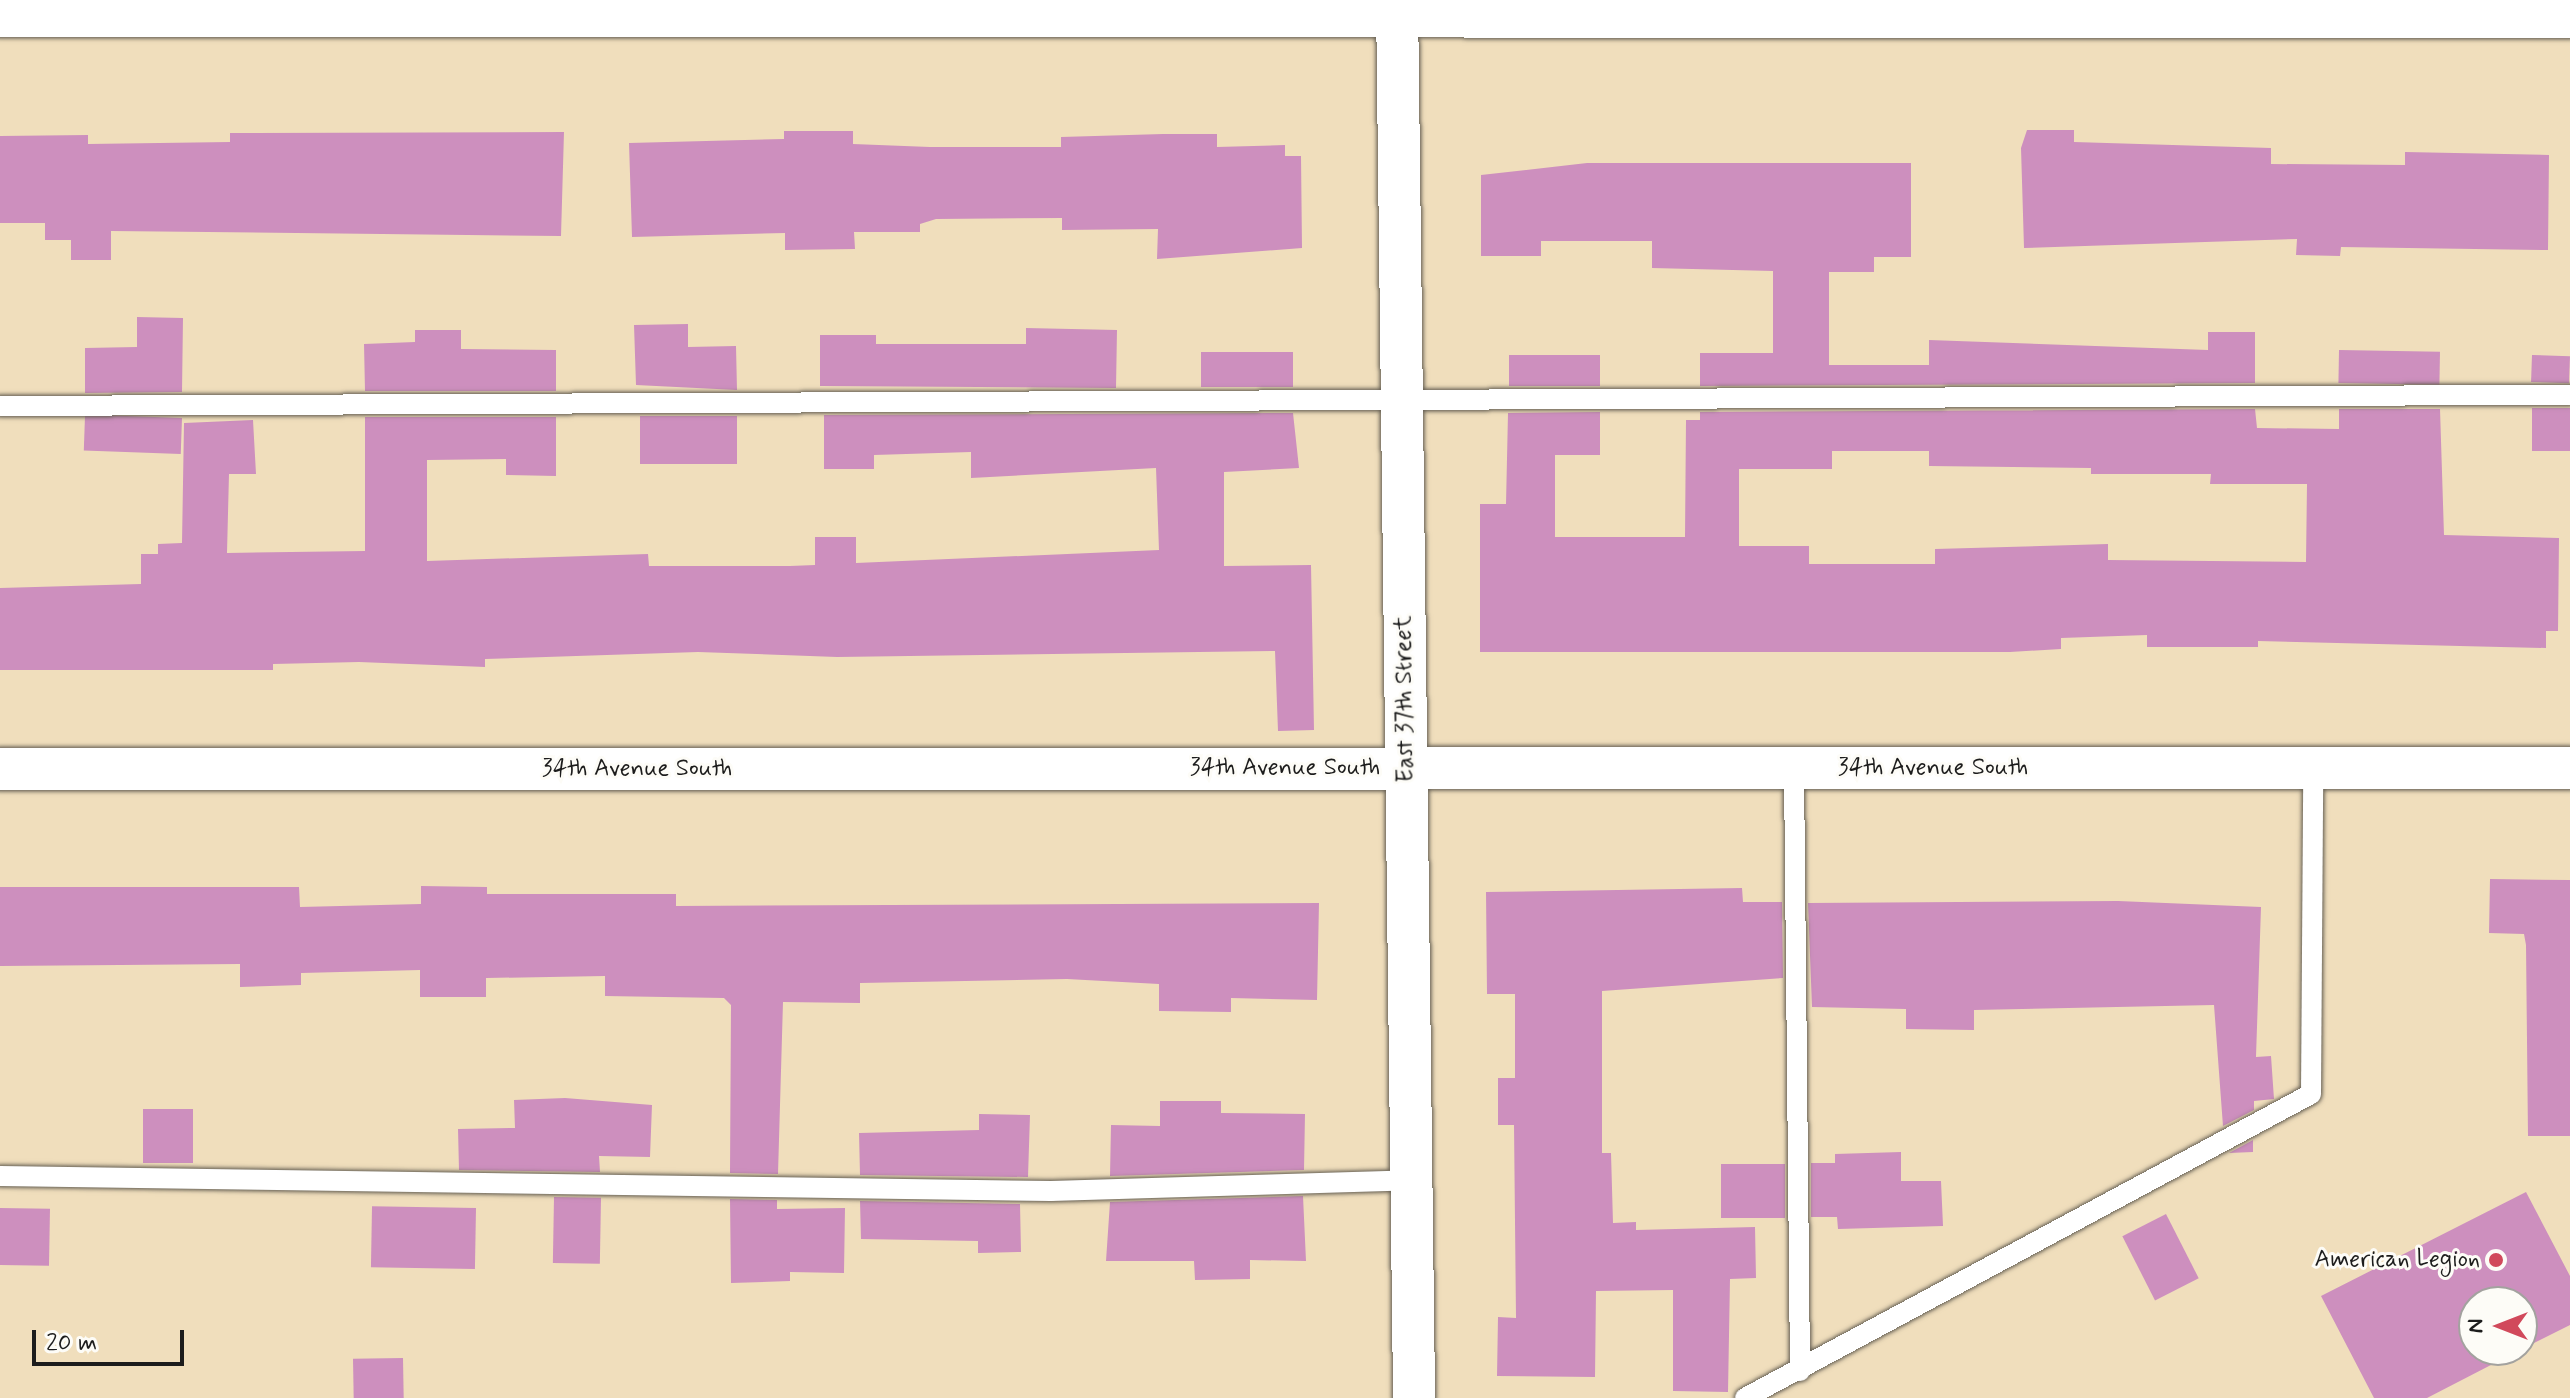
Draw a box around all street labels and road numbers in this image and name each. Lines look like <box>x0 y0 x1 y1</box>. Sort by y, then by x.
street label: East 37th Street <box>1389 615 1421 783</box>
street label: 34th Avenue South <box>1192 754 1378 782</box>
street label: 34th Avenue South <box>1840 754 2026 782</box>
street label: 34th Avenue South <box>544 755 730 783</box>

